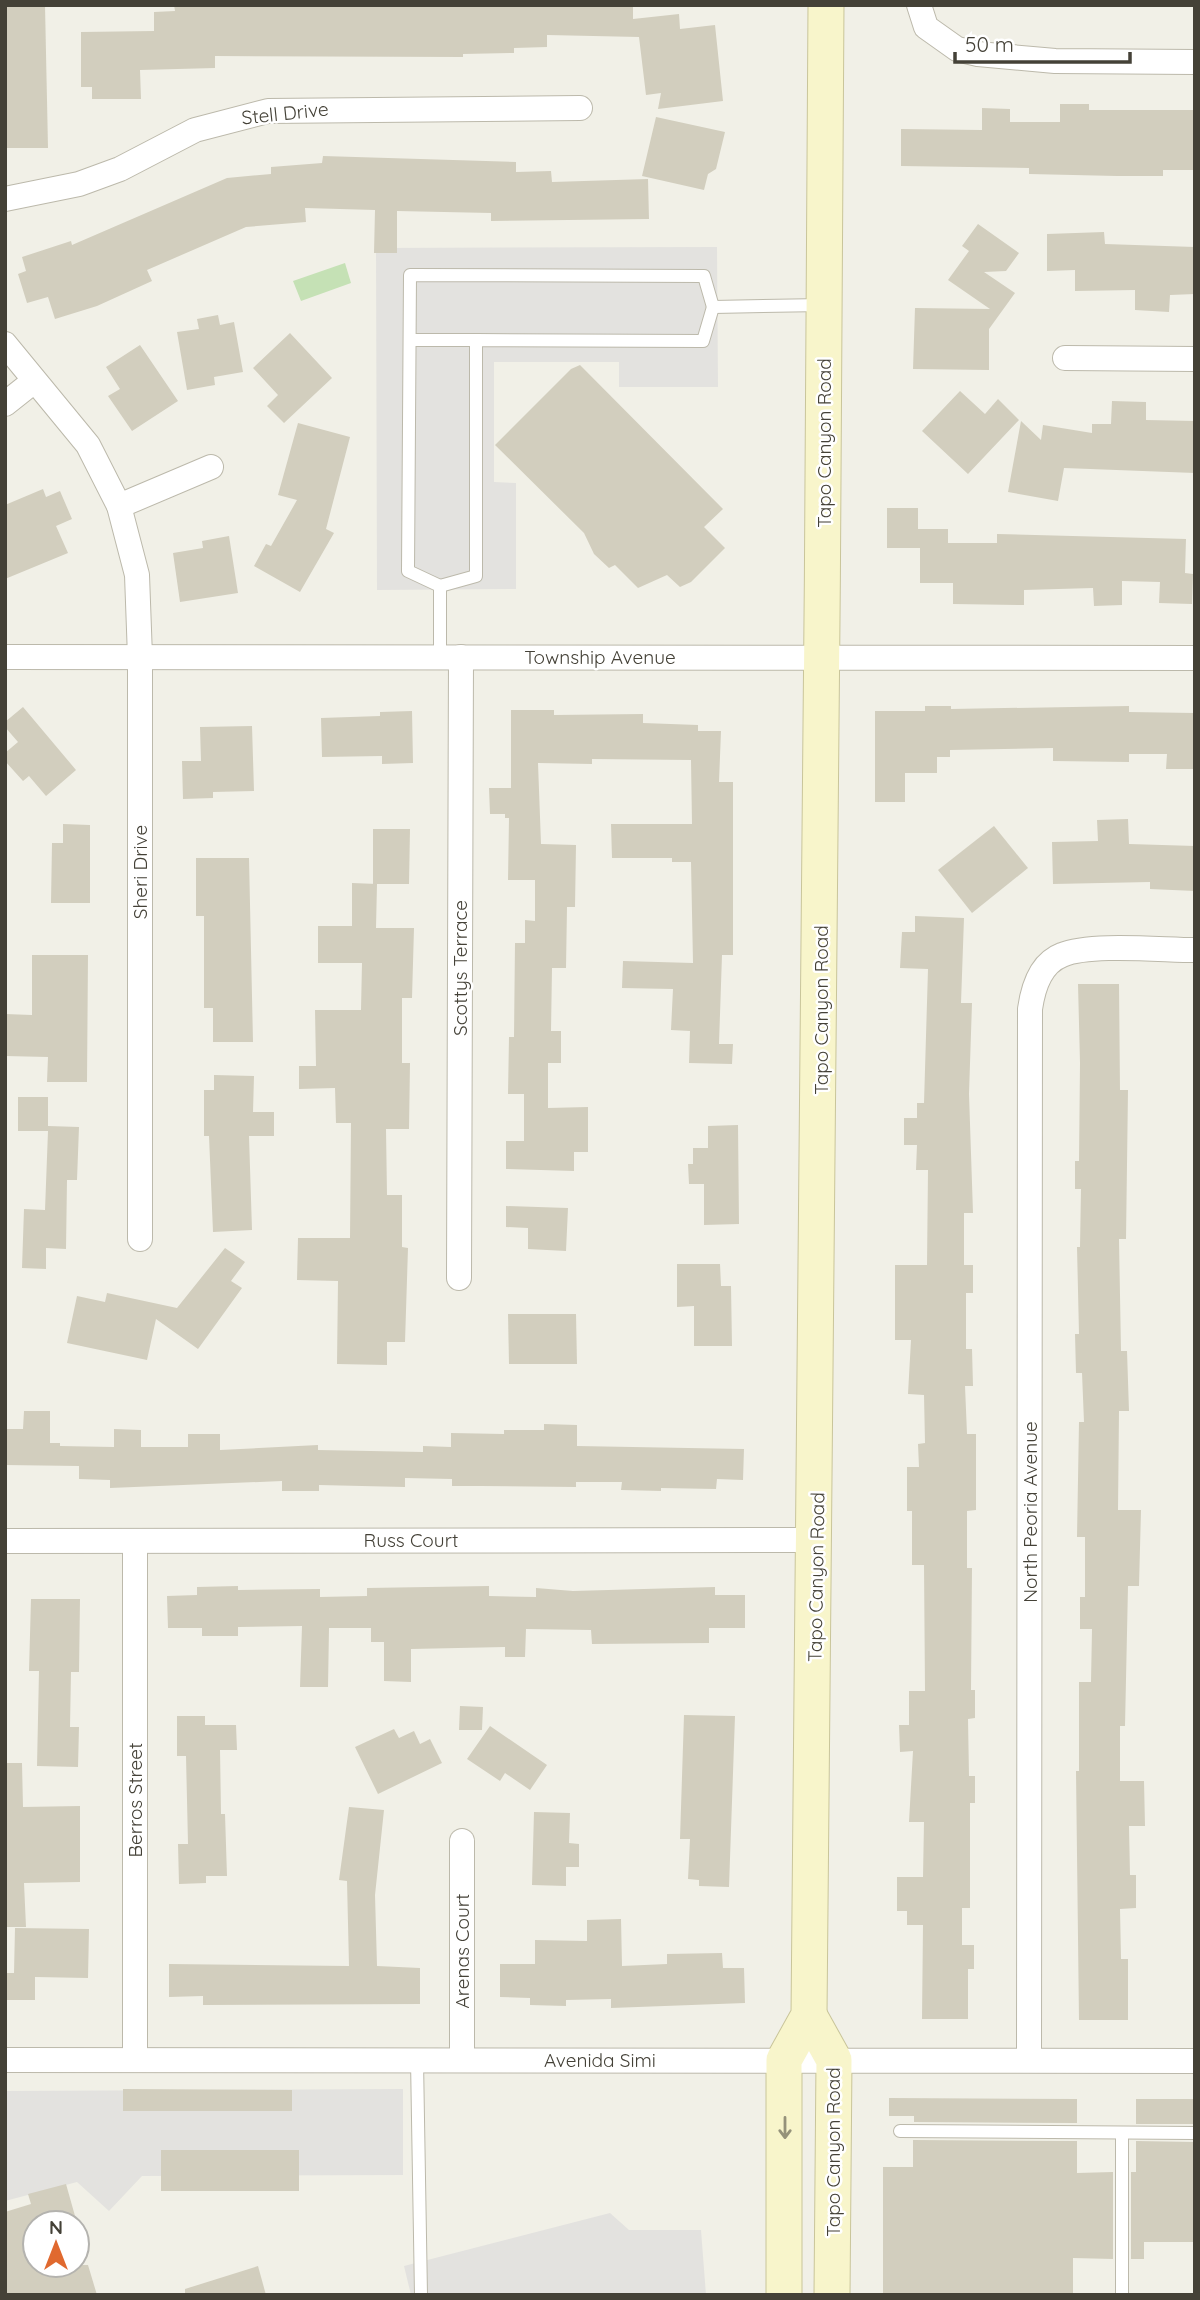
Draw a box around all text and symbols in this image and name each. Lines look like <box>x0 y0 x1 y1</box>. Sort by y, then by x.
scale bar <box>955 21 1130 65</box>
text: 50 m <box>965 31 1014 57</box>
street label: Stell Drive <box>240 96 330 130</box>
street label: Tapo Canyon Road <box>812 358 836 528</box>
street label: Township Avenue <box>524 645 676 669</box>
street label: Sheri Drive <box>128 825 152 919</box>
street label: Scottys Terrace <box>448 900 472 1036</box>
street label: Tapo Canyon Road <box>809 925 833 1095</box>
street label: North Peoria Avenue <box>1018 1421 1042 1603</box>
street label: Tapo Canyon Road <box>803 1492 829 1662</box>
street label: Russ Court <box>364 1528 458 1552</box>
street label: Berros Street <box>123 1743 147 1857</box>
street label: Arenas Court <box>450 1894 474 2008</box>
street label: Avenida Simi <box>544 2048 656 2072</box>
street label: Tapo Canyon Road <box>821 2067 845 2237</box>
one-way arrow <box>778 2116 792 2139</box>
north arrow <box>21 2209 91 2279</box>
text: N <box>49 2215 63 2239</box>

